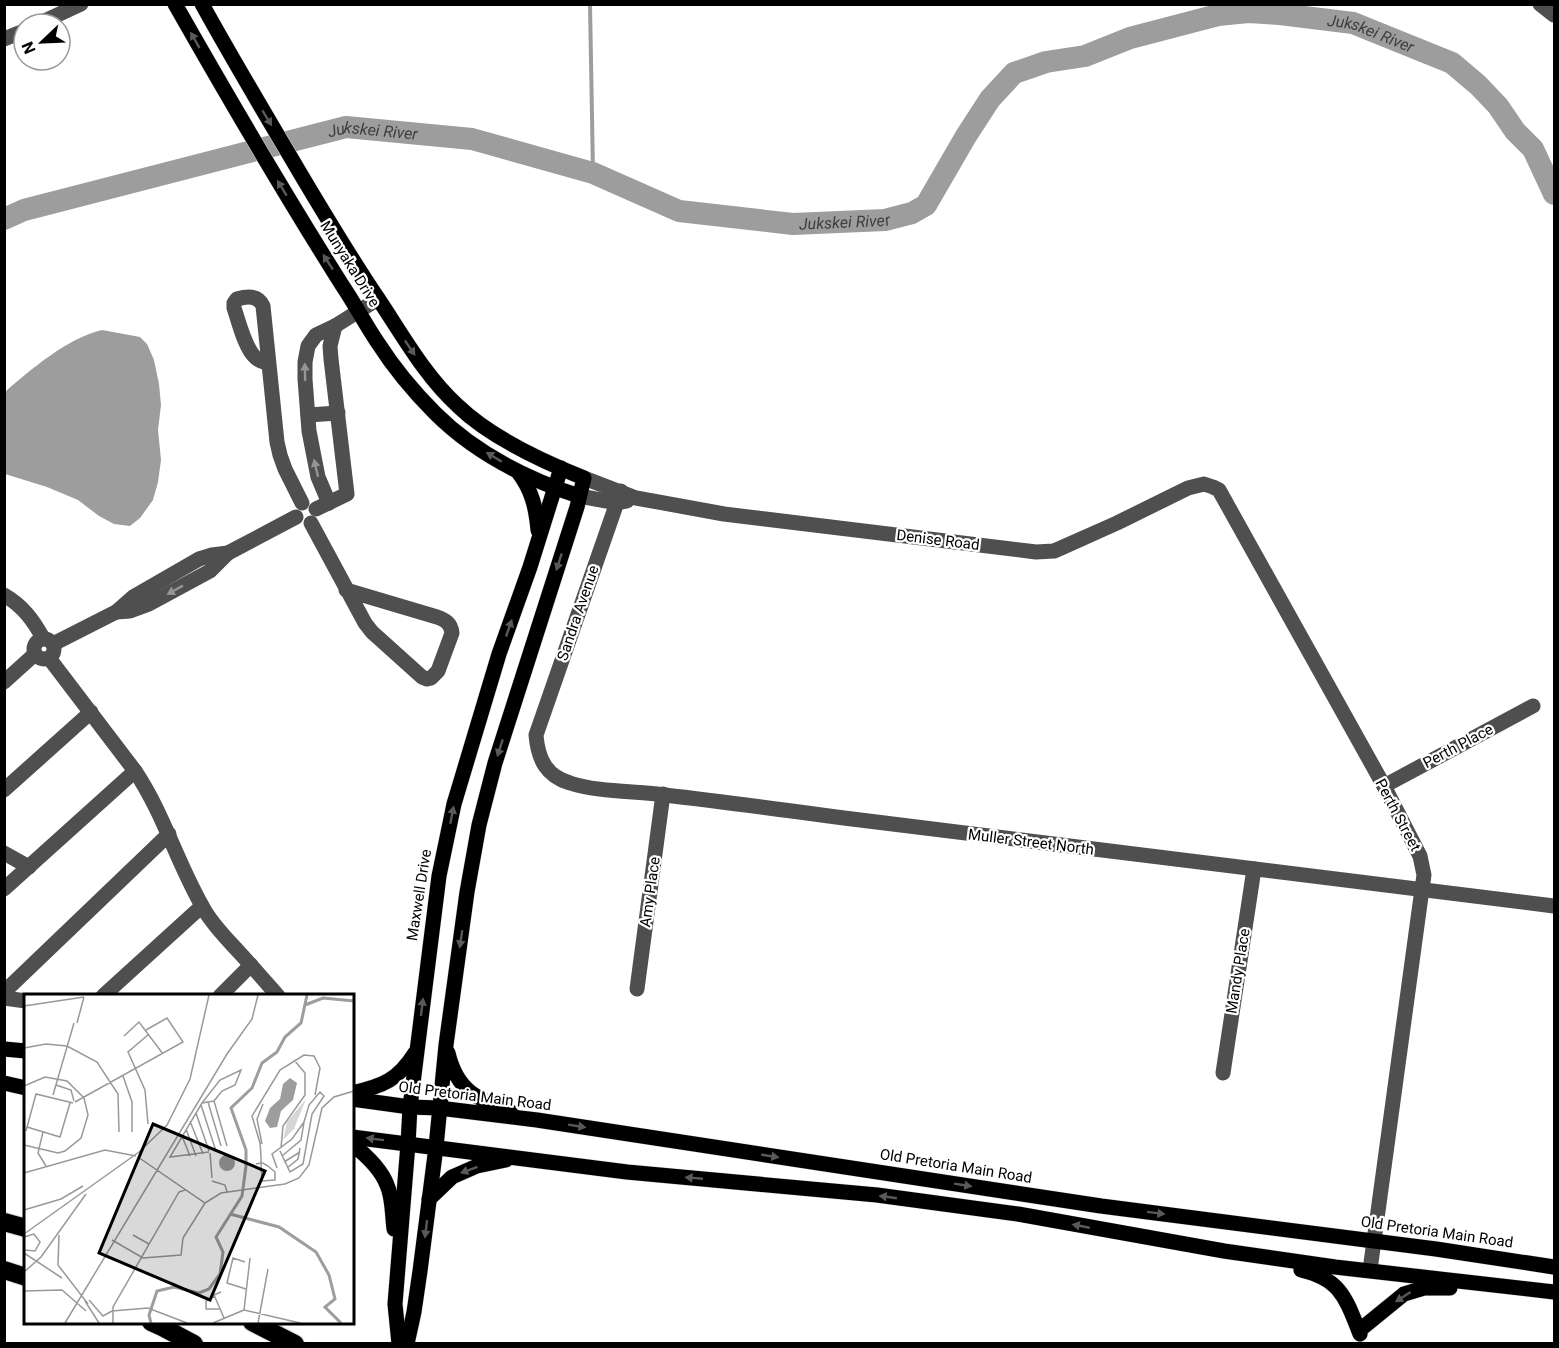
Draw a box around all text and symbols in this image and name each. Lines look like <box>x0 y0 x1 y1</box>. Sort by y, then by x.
water label: Jukskei River <box>1326 10 1418 56</box>
north arrow <box>12 12 72 72</box>
one-way arrow <box>190 31 200 48</box>
text: N <box>18 39 40 57</box>
one-way arrow <box>262 110 273 126</box>
water label: Jukskei River <box>325 117 419 143</box>
one-way arrow <box>277 179 287 196</box>
water label: Jukskei River <box>799 209 893 233</box>
street label: Munyaka Drive <box>316 218 384 310</box>
one-way arrow <box>322 255 334 271</box>
one-way arrow <box>404 339 416 355</box>
one-way arrow <box>300 363 310 382</box>
one-way arrow <box>486 452 502 463</box>
one-way arrow <box>311 458 321 477</box>
street label: Denise Road <box>895 526 981 554</box>
one-way arrow <box>554 553 564 571</box>
street label: Sandra Avenue <box>553 563 603 663</box>
one-way arrow <box>166 585 183 595</box>
one-way arrow <box>504 619 514 637</box>
street label: Perth Place <box>1420 720 1496 772</box>
one-way arrow <box>495 739 504 757</box>
street label: Perth Street <box>1371 776 1425 854</box>
one-way arrow <box>447 805 457 824</box>
street label: Muller Street North <box>967 825 1095 859</box>
street label: Maxwell Drive <box>403 848 435 942</box>
street label: Amy Place <box>636 856 664 928</box>
street label: Mandy Place <box>1222 927 1254 1015</box>
one-way arrow <box>456 929 466 948</box>
inset map <box>24 994 354 1324</box>
one-way arrow <box>417 998 427 1017</box>
street label: Old Pretoria Main Road <box>398 1078 552 1114</box>
one-way arrow <box>568 1122 587 1131</box>
one-way arrow <box>366 1135 385 1144</box>
street label: Old Pretoria Main Road <box>879 1145 1033 1187</box>
one-way arrow <box>761 1151 780 1160</box>
one-way arrow <box>460 1165 478 1175</box>
one-way arrow <box>684 1173 703 1183</box>
one-way arrow <box>953 1180 972 1189</box>
one-way arrow <box>878 1192 897 1201</box>
one-way arrow <box>1146 1208 1165 1217</box>
street label: Old Pretoria Main Road <box>1360 1212 1514 1252</box>
one-way arrow <box>421 1219 430 1238</box>
one-way arrow <box>1071 1221 1090 1230</box>
one-way arrow <box>1395 1291 1411 1302</box>

